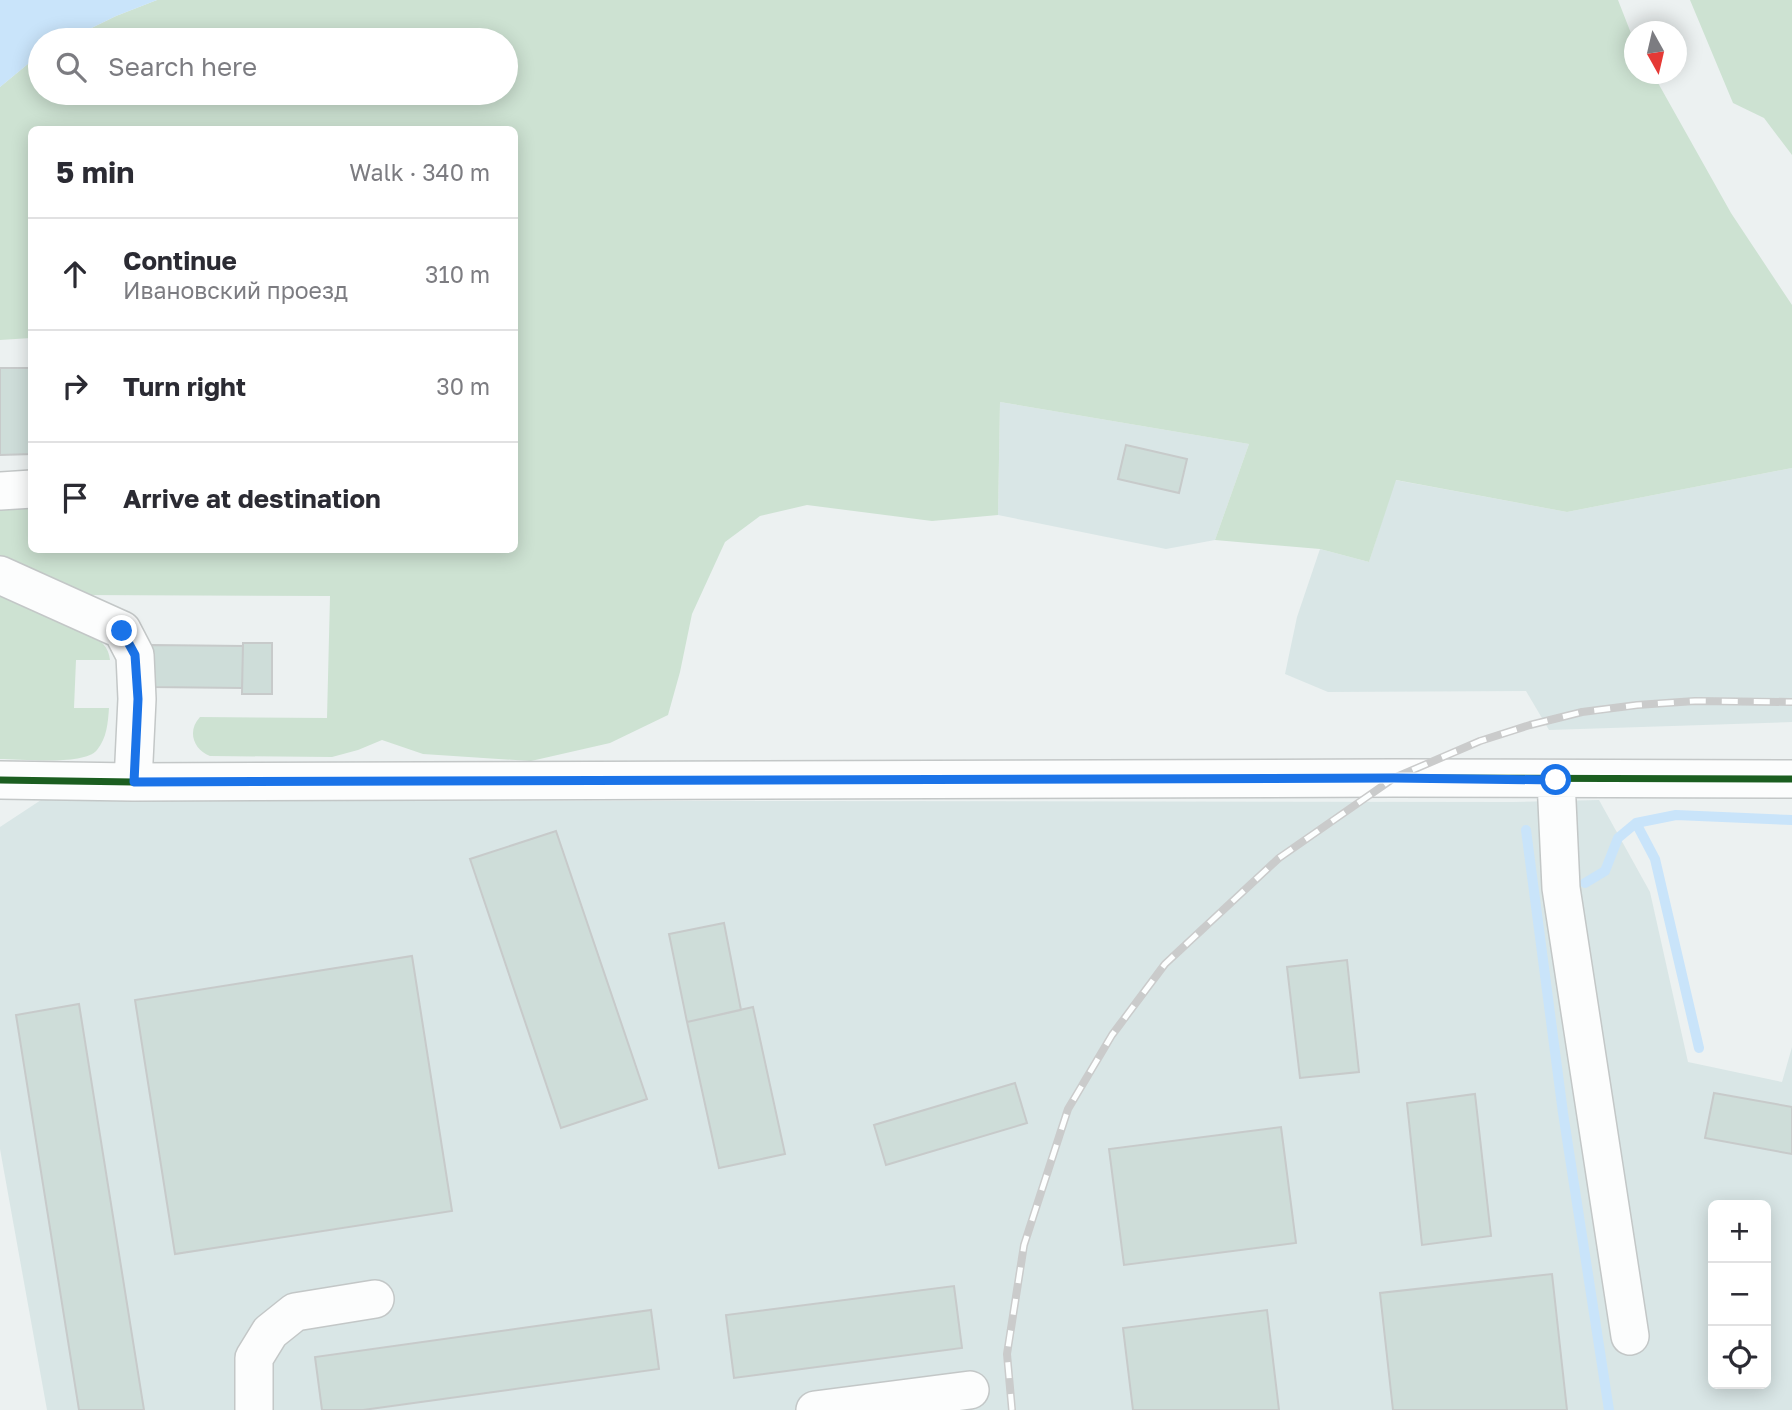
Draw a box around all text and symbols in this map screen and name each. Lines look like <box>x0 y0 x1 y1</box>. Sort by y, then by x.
north arrow <box>1624 21 1687 84</box>
search box <box>28 28 518 105</box>
icon: search <box>52 48 90 86</box>
text: Search here <box>108 51 257 82</box>
text: 5 min <box>56 154 134 190</box>
text: Walk · 340 m <box>349 158 490 186</box>
text: Continue <box>123 245 237 276</box>
icon: ahead <box>56 255 94 293</box>
text: 310 m <box>425 260 490 288</box>
text: Ивановский проезд <box>123 276 348 304</box>
icon: right <box>56 367 94 405</box>
text: Turn right <box>123 371 246 402</box>
text: 30 m <box>436 372 490 400</box>
icon: arrive <box>56 479 94 517</box>
text: Arrive at destination <box>123 483 381 514</box>
route end <box>106 615 137 646</box>
route start <box>1540 764 1571 795</box>
map controls <box>1708 1200 1771 1389</box>
button: + <box>1708 1200 1771 1263</box>
button: − <box>1708 1263 1771 1326</box>
button: locate <box>1708 1326 1771 1389</box>

